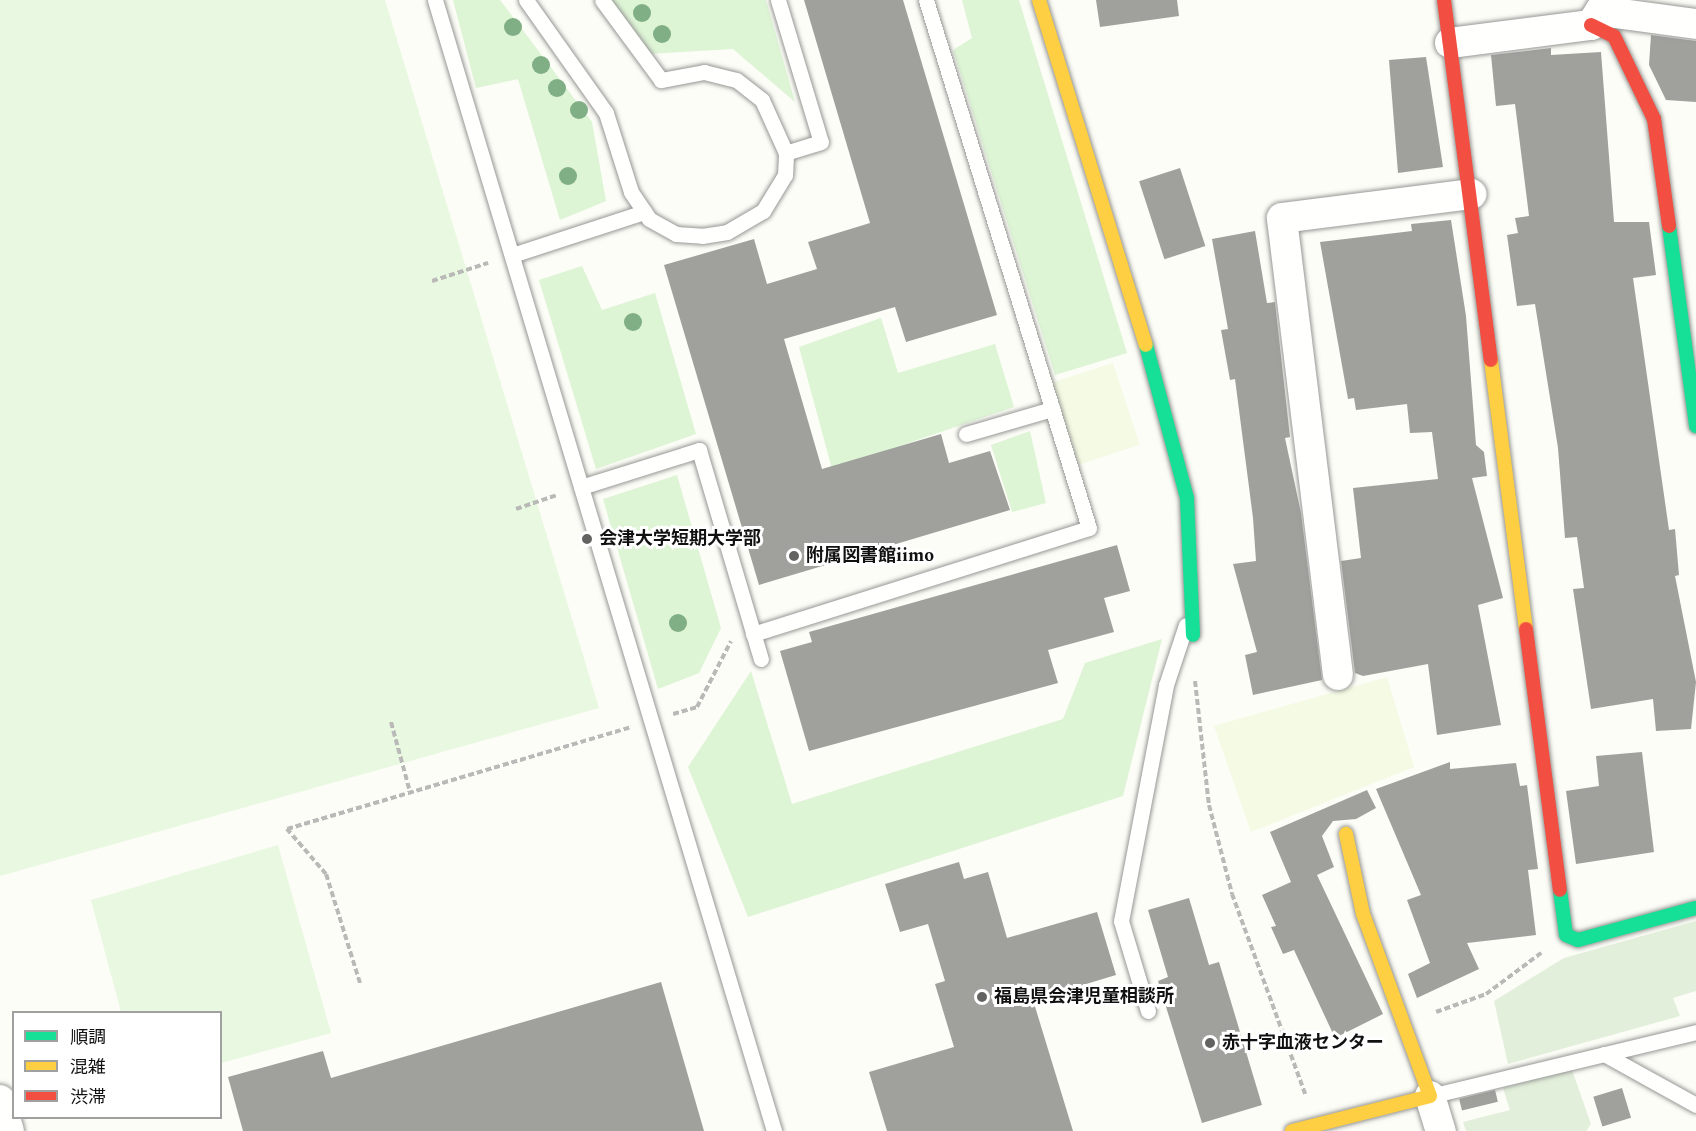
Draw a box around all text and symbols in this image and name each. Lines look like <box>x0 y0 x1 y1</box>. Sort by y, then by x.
place label: 会津大学短期大学部 <box>599 528 761 550</box>
marker: 会津大学短期大学部 <box>580 532 594 546</box>
place label: 附属図書館iimo <box>806 545 934 567</box>
marker: 附属図書館iimo <box>787 549 801 563</box>
place label: 福島県会津児童相談所 <box>994 986 1174 1008</box>
marker: 福島県会津児童相談所 <box>975 990 989 1004</box>
legend <box>12 1011 222 1119</box>
text: 順調 <box>70 1024 106 1051</box>
place label: 赤十字血液センター <box>1222 1032 1384 1054</box>
marker: 赤十字血液センター <box>1203 1036 1217 1050</box>
text: 混雑 <box>70 1054 106 1081</box>
text: 渋滞 <box>70 1084 106 1111</box>

